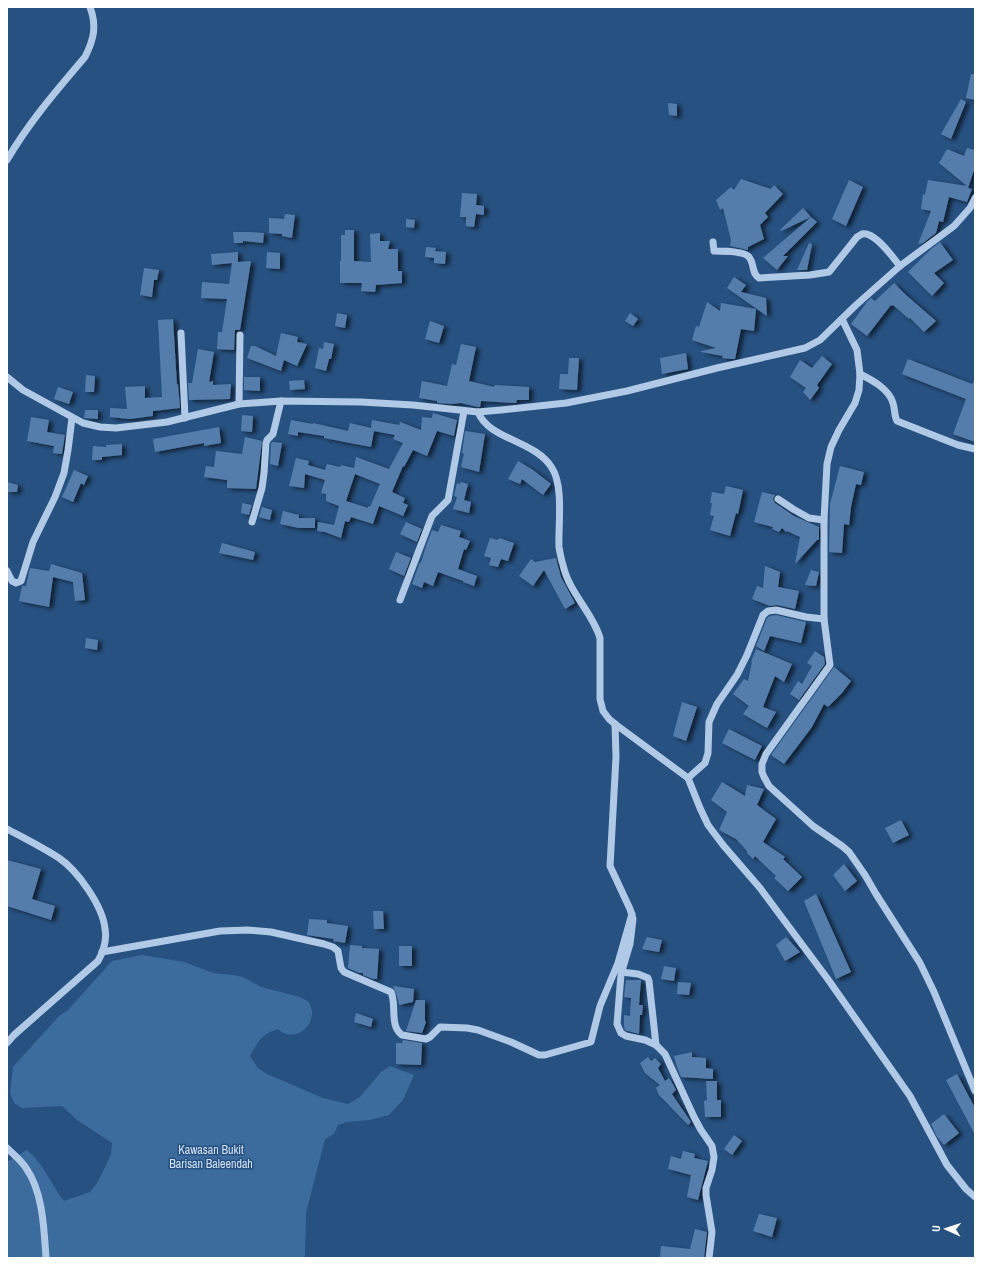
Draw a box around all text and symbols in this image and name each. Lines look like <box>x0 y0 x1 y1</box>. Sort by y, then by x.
park label: Kawasan Bukit Barisan Baleendah <box>169 1142 253 1172</box>
north arrow <box>926 1209 966 1249</box>
text: U <box>929 1225 943 1232</box>

